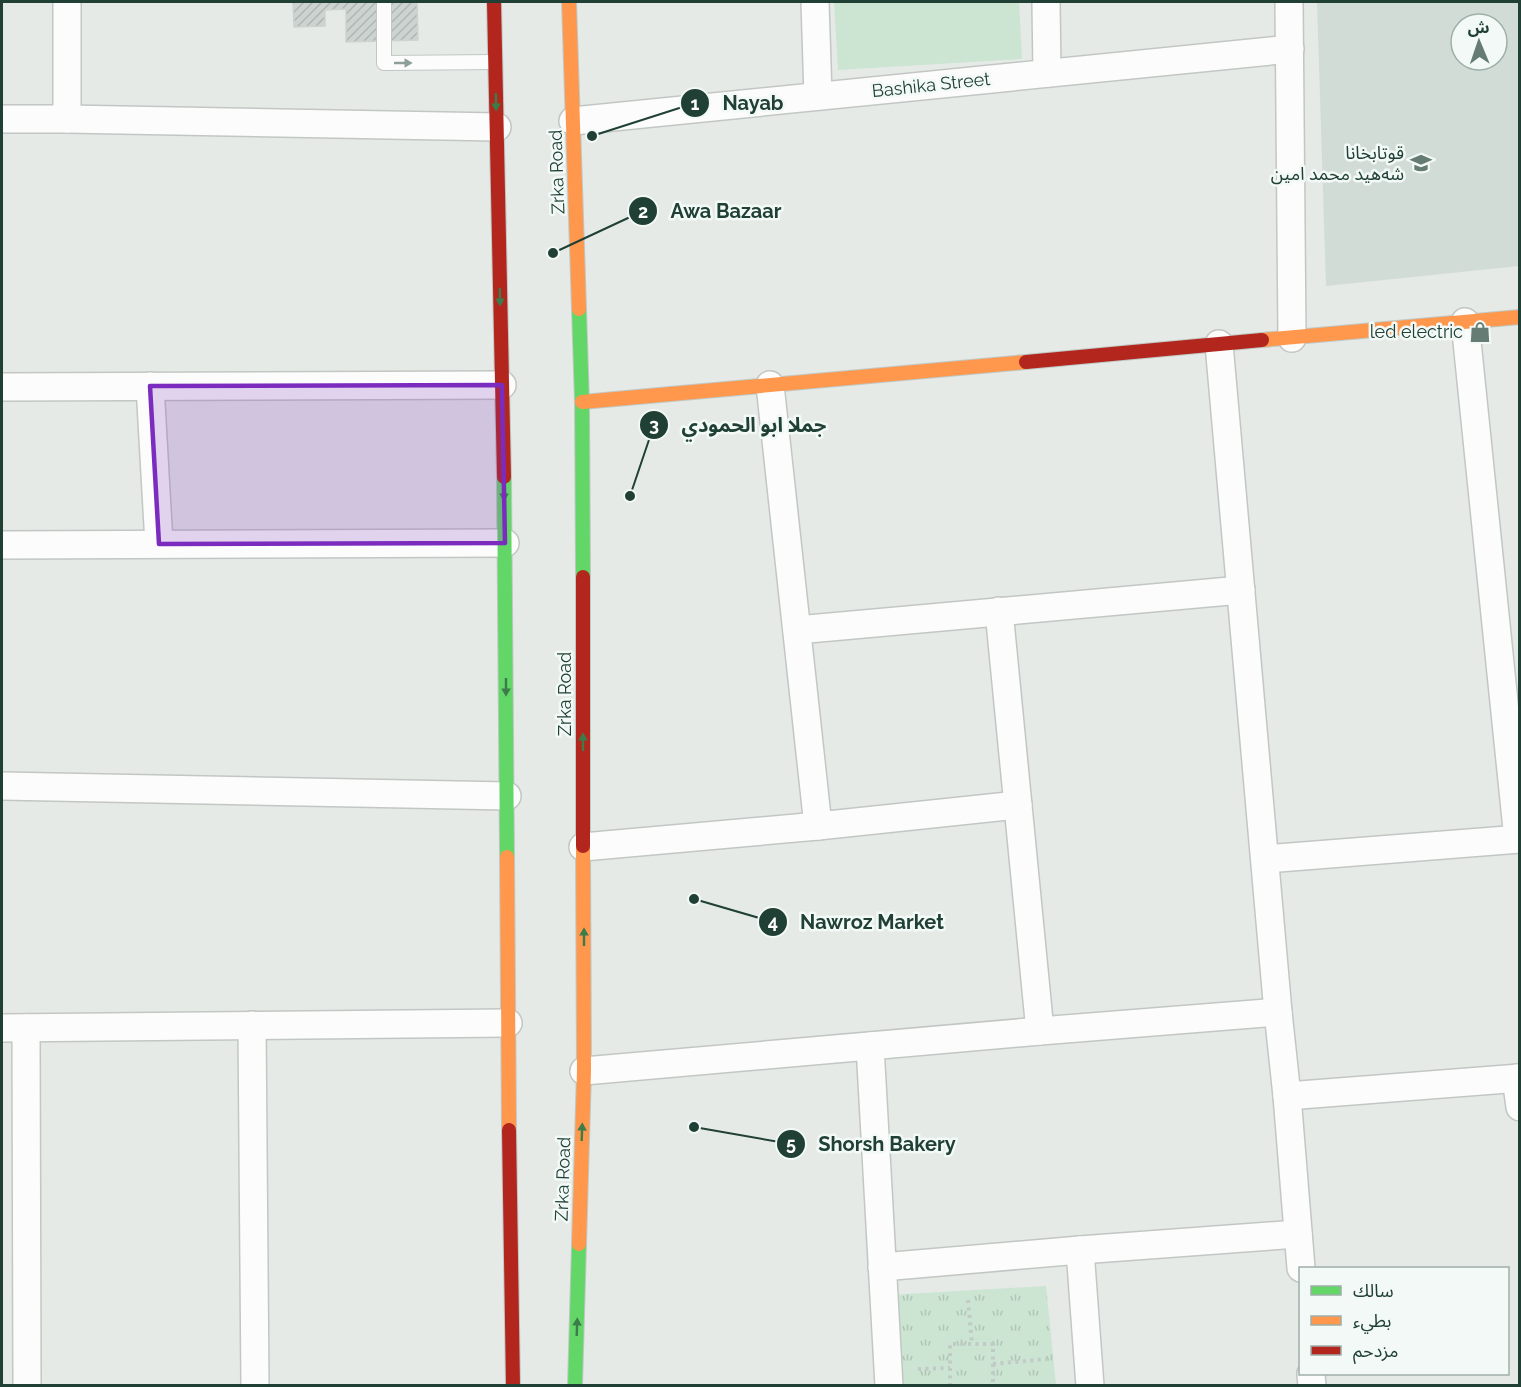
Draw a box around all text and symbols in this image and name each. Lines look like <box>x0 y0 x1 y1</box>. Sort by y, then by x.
north arrow <box>1449 12 1509 72</box>
text: ش <box>1467 18 1490 37</box>
one-way arrow <box>393 58 412 67</box>
street label: Bashika Street <box>871 68 991 101</box>
callout: Nayab <box>680 84 795 122</box>
text: Nayab <box>722 91 784 115</box>
one-way arrow <box>491 92 501 111</box>
text: 1 <box>691 93 700 114</box>
street label: Zrka Road <box>545 129 568 215</box>
place label: قوتابخانا شەهید محمد امین <box>1271 142 1404 185</box>
school or university icon: قوتابخانا شەهید محمد امین <box>1409 151 1433 175</box>
callout: Awa Bazaar <box>628 192 794 230</box>
text: Awa Bazaar <box>670 199 782 223</box>
text: 2 <box>638 201 648 222</box>
one-way arrow <box>495 287 505 306</box>
shop icon: led electric <box>1468 320 1492 344</box>
place label: led electric <box>1370 321 1463 342</box>
callout: جملا ابو الحمودي <box>639 406 838 444</box>
text: جملا ابو الحمودي <box>682 413 827 442</box>
text: 3 <box>649 414 659 435</box>
one-way arrow <box>499 482 508 501</box>
street label: Zrka Road <box>554 652 575 736</box>
one-way arrow <box>501 677 511 696</box>
one-way arrow <box>578 733 588 752</box>
callout: Nawroz Market <box>758 903 955 941</box>
text: Nawroz Market <box>800 910 944 934</box>
text: 4 <box>768 911 778 932</box>
one-way arrow <box>579 928 589 947</box>
one-way arrow <box>578 1123 587 1142</box>
callout: Shorsh Bakery <box>776 1125 967 1163</box>
text: Shorsh Bakery <box>818 1132 956 1156</box>
text: 5 <box>786 1133 796 1154</box>
street label: Zrka Road <box>551 1136 574 1222</box>
legend <box>1299 1267 1509 1375</box>
text: سالك <box>1353 1280 1394 1301</box>
text: بطيء <box>1353 1310 1391 1334</box>
one-way arrow <box>572 1318 582 1337</box>
text: مزدحم <box>1353 1340 1398 1364</box>

